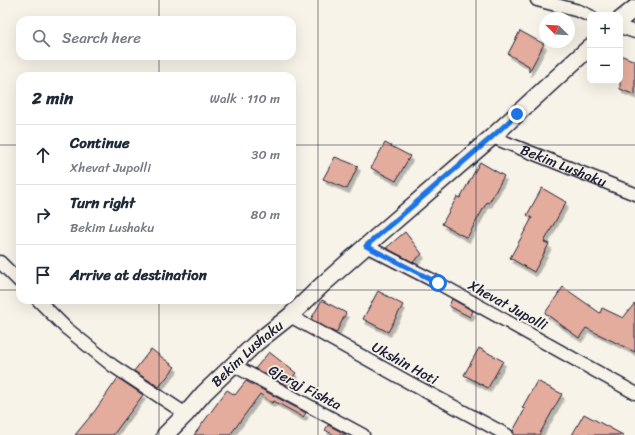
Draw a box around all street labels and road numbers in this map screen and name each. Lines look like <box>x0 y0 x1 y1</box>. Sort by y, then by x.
street label: Bekim Lushaku <box>517 138 611 195</box>
street label: Xhevat Jupolli <box>463 273 553 338</box>
street label: Bekim Lushaku <box>205 313 289 393</box>
street label: Ukshin Hoti <box>367 335 444 393</box>
street label: Gjergj Fishta <box>264 358 346 417</box>

